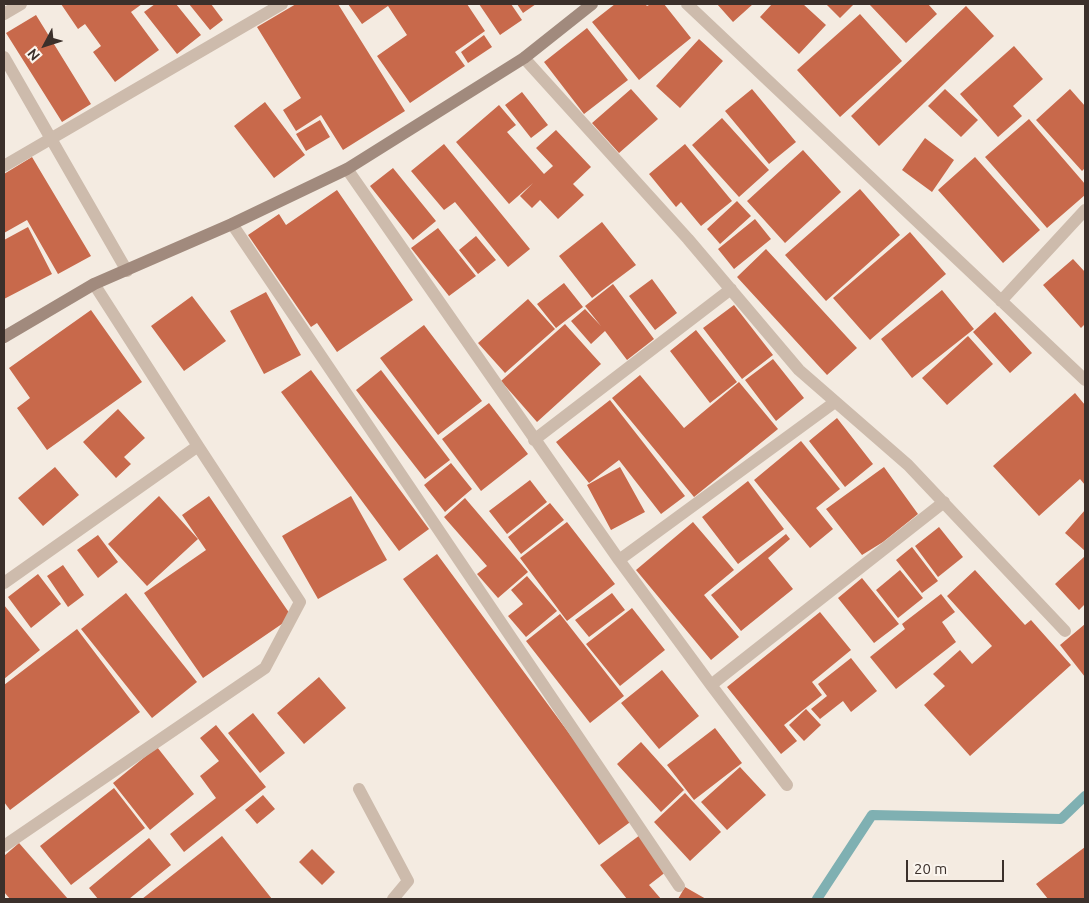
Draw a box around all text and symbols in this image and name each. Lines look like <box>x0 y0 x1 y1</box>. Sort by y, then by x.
north arrow <box>20 20 70 70</box>
text: N <box>24 46 43 64</box>
scale bar <box>909 850 1006 882</box>
text: 20 m <box>914 860 947 877</box>

